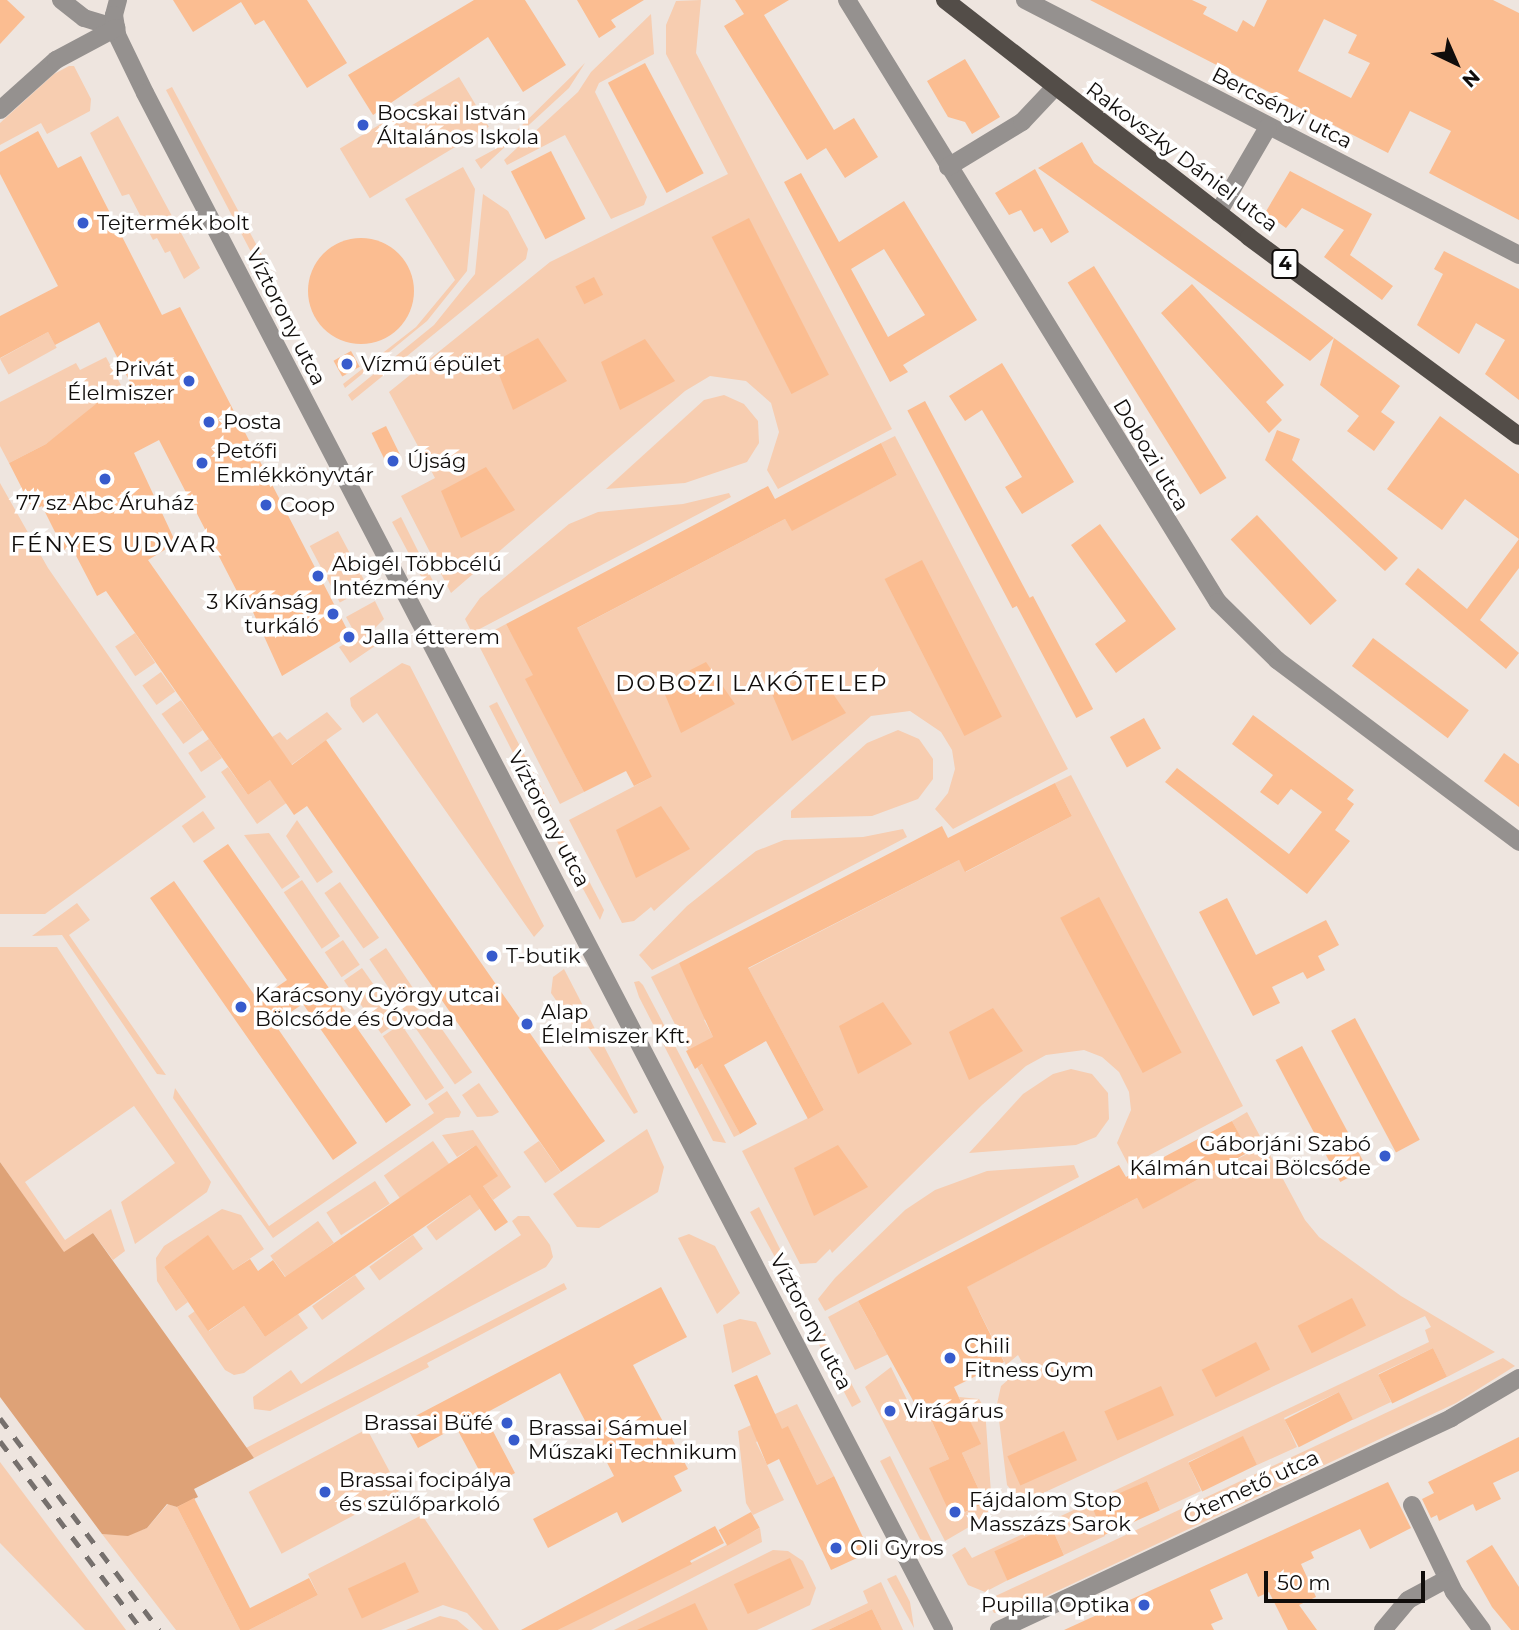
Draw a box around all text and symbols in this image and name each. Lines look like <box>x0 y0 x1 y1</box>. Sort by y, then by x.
north arrow <box>1421 28 1491 98</box>
street label: Bercsényi utca <box>1208 62 1356 154</box>
text: N <box>1457 65 1484 92</box>
street label: Rakovszky Dániel utca <box>1081 77 1283 237</box>
place label: Bocskai István Általános Iskola <box>377 100 539 150</box>
marker: Bocskai István Általános Iskola <box>355 117 371 133</box>
place label: Tejtermék bolt <box>97 210 250 236</box>
marker: Tejtermék bolt <box>75 215 91 231</box>
street label: Víztorony utca <box>241 244 331 390</box>
road number: 4 <box>1271 248 1299 280</box>
place label: Vízmű épület <box>361 351 501 377</box>
place label: Privát Élelmiszer <box>67 356 175 406</box>
marker: Vízmű épület <box>339 356 355 372</box>
marker: Privát Élelmiszer <box>181 373 197 389</box>
street label: Dobozi utca <box>1108 394 1194 516</box>
place label: Posta <box>223 409 282 435</box>
marker: Posta <box>201 414 217 430</box>
place label: Petőfi Emlékkönyvtár <box>216 438 374 488</box>
place label: Újság <box>407 448 466 474</box>
marker: Újság <box>385 453 401 469</box>
marker: Petőfi Emlékkönyvtár <box>194 455 210 471</box>
marker: 77 sz Abc Áruház <box>97 471 113 487</box>
place label: 77 sz Abc Áruház <box>16 490 194 516</box>
place label: Coop <box>280 492 335 518</box>
marker: Coop <box>258 497 274 513</box>
district label: FÉNYES UDVAR <box>12 530 216 558</box>
place label: Abigél Többcélú Intézmény <box>332 551 502 601</box>
marker: Abigél Többcélú Intézmény <box>310 568 326 584</box>
place label: 3 Kívánság turkáló <box>206 589 319 639</box>
marker: 3 Kívánság turkáló <box>325 606 341 622</box>
place label: Jalla étterem <box>363 624 500 650</box>
marker: Jalla étterem <box>341 629 357 645</box>
district label: DOBOZI LAKÓTELEP <box>617 669 887 697</box>
street label: Víztorony utca <box>503 747 595 891</box>
place label: T-butik <box>506 943 580 969</box>
marker: T-butik <box>484 948 500 964</box>
place label: Karácsony György utcai Bölcsőde és Óvoda <box>255 982 500 1032</box>
marker: Karácsony György utcai Bölcsőde és Óvoda <box>233 999 249 1015</box>
place label: Alap Élelmiszer Kft. <box>541 999 690 1049</box>
marker: Alap Élelmiszer Kft. <box>519 1016 535 1032</box>
place label: Gáborjáni Szabó Kálmán utcai Bölcsőde <box>1130 1131 1371 1181</box>
marker: Gáborjáni Szabó Kálmán utcai Bölcsőde <box>1377 1148 1393 1164</box>
street label: Víztorony utca <box>765 1250 857 1394</box>
place label: Chili Fitness Gym <box>964 1333 1094 1383</box>
marker: Chili Fitness Gym <box>942 1350 958 1366</box>
place label: Virágárus <box>904 1398 1003 1424</box>
marker: Virágárus <box>882 1403 898 1419</box>
place label: Brassai Büfé <box>364 1410 493 1436</box>
marker: Brassai Büfé <box>499 1415 515 1431</box>
place label: Brassai Sámuel Műszaki Technikum <box>528 1415 737 1465</box>
marker: Brassai Sámuel Műszaki Technikum <box>506 1432 522 1448</box>
street label: Ótemető utca <box>1179 1445 1323 1529</box>
place label: Brassai focipálya és szülőparkoló <box>339 1467 512 1517</box>
marker: Brassai focipálya és szülőparkoló <box>317 1484 333 1500</box>
place label: Fájdalom Stop Masszázs Sarok <box>969 1487 1131 1537</box>
marker: Fájdalom Stop Masszázs Sarok <box>947 1504 963 1520</box>
place label: Oli Gyros <box>850 1535 944 1561</box>
marker: Oli Gyros <box>828 1540 844 1556</box>
scale bar <box>1267 1556 1428 1600</box>
text: 50 m <box>1277 1570 1331 1595</box>
place label: Pupilla Optika <box>981 1592 1130 1618</box>
marker: Pupilla Optika <box>1136 1597 1152 1613</box>

